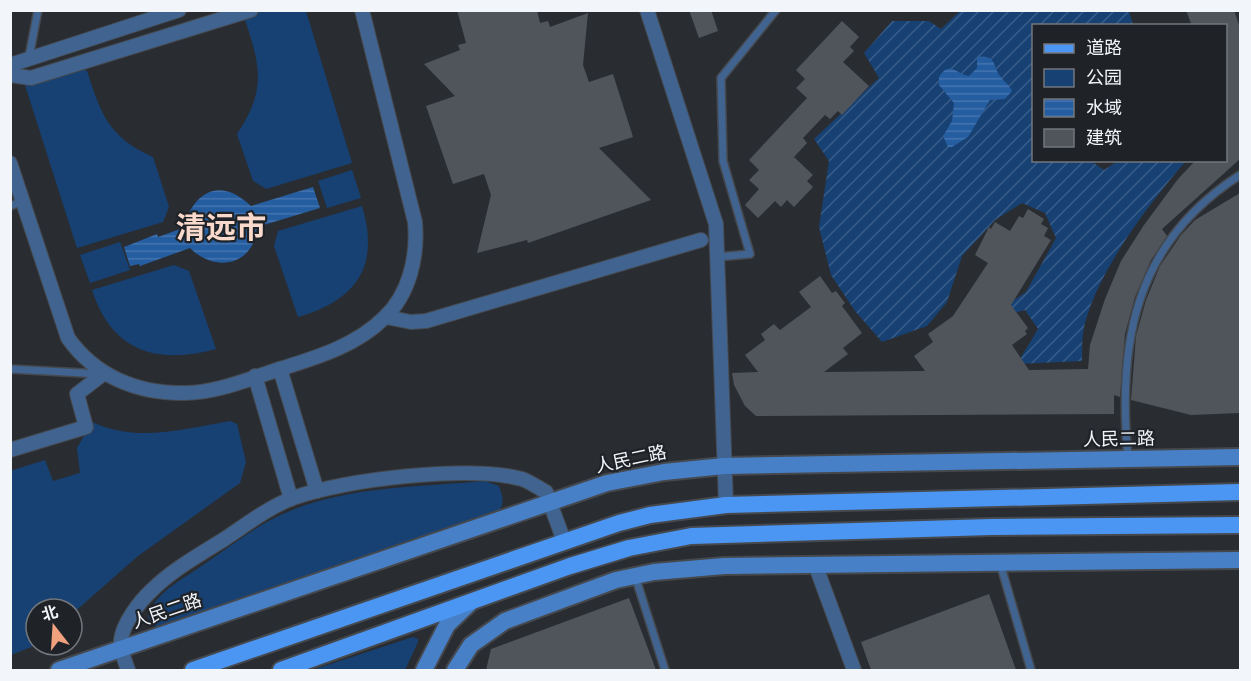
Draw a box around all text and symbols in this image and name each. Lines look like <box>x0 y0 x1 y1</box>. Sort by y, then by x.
legend <box>1032 24 1227 162</box>
text: 道路 <box>1086 38 1122 58</box>
text: 公园 <box>1086 69 1122 88</box>
text: 水域 <box>1086 99 1122 118</box>
text: 建筑 <box>1086 128 1122 148</box>
district label: 清远市 <box>176 212 266 244</box>
street label: 人民二路 <box>1083 428 1155 450</box>
street label: 人民二路 <box>593 442 668 476</box>
street label: 人民二路 <box>129 590 204 632</box>
north arrow <box>24 597 84 657</box>
text: 北 <box>40 603 60 624</box>

